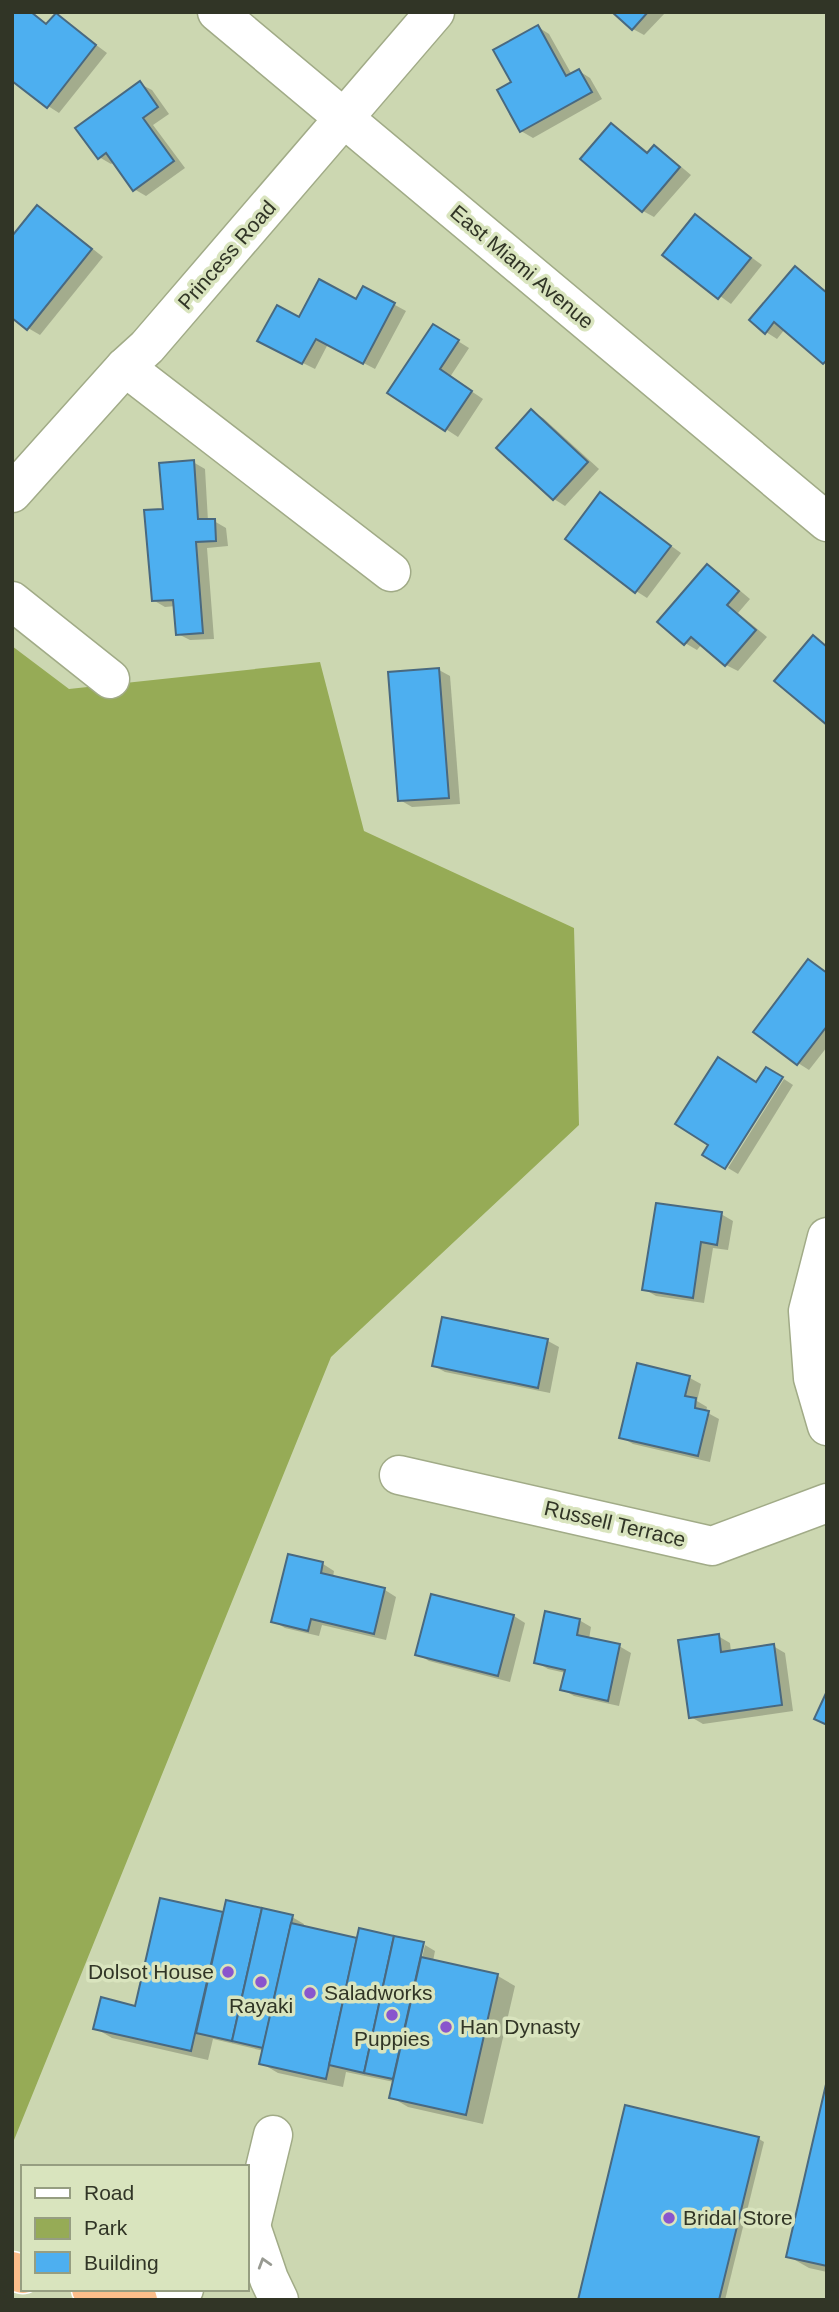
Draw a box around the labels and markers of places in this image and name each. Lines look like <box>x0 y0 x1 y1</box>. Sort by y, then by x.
place label: Dolsot House <box>88 1960 214 1983</box>
marker: Dolsot House <box>220 1964 236 1980</box>
marker: Rayaki <box>253 1974 269 1990</box>
place label: Saladworks <box>324 1981 433 2004</box>
marker: Saladworks <box>302 1985 318 2001</box>
place label: Rayaki <box>229 1994 293 2017</box>
marker: Puppies <box>384 2007 400 2023</box>
place label: Han Dynasty <box>460 2015 581 2038</box>
marker: Han Dynasty <box>438 2019 454 2035</box>
place label: Puppies <box>354 2027 430 2050</box>
place label: Bridal Store <box>683 2206 793 2229</box>
marker: Bridal Store <box>661 2210 677 2226</box>

